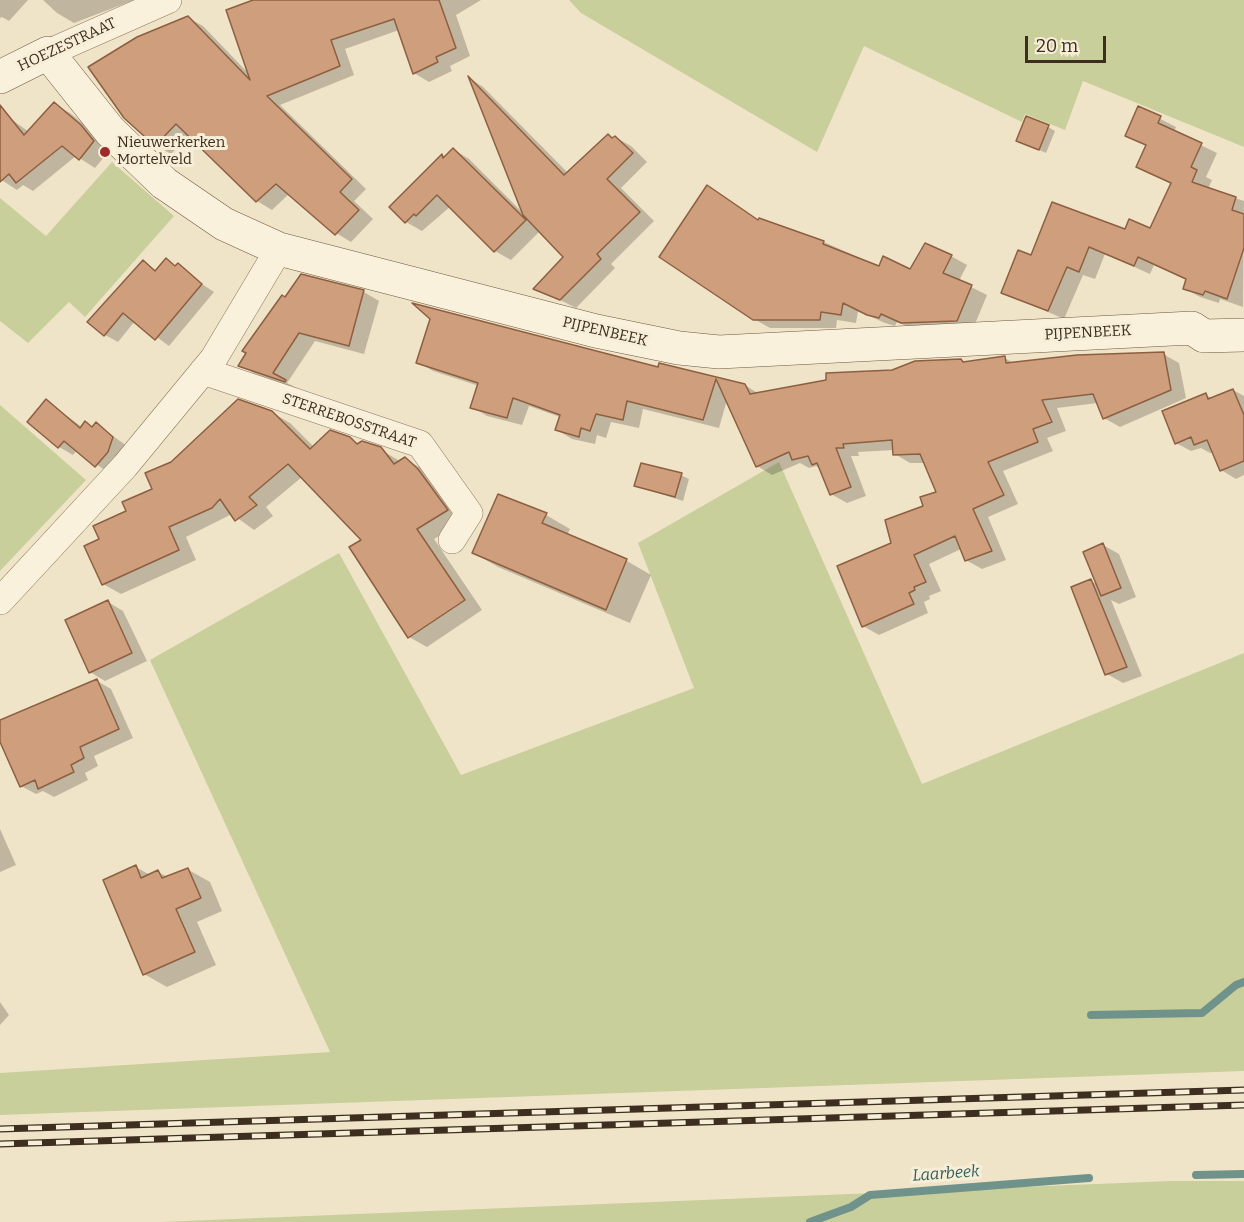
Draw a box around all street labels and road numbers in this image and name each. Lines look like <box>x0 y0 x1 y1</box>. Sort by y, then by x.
street label: HOEZESTRAAT <box>15 14 119 76</box>
street label: PIJPENBEEK <box>561 313 649 351</box>
street label: PIJPENBEEK <box>1044 322 1132 344</box>
street label: STERREBOSSTRAAT <box>280 390 418 452</box>

